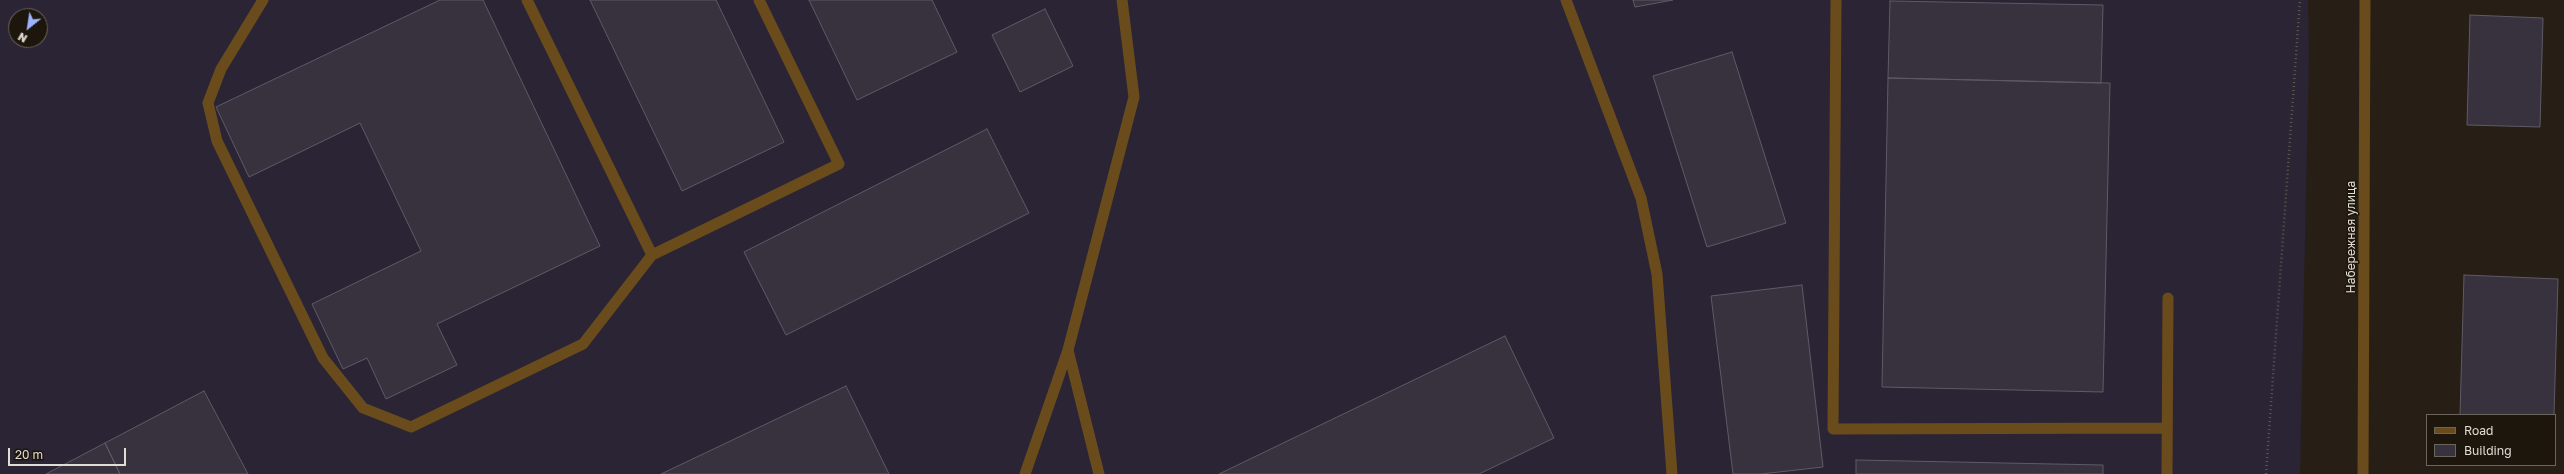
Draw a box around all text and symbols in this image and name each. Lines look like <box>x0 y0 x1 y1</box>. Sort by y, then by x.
north arrow <box>8 8 48 48</box>
text: N <box>15 30 29 46</box>
street label: Набережная улица <box>2344 181 2358 293</box>
legend <box>2426 414 2556 466</box>
text: Road <box>2464 423 2493 438</box>
scale bar <box>10 440 128 466</box>
text: Building <box>2464 443 2512 458</box>
text: 20 m <box>15 447 43 462</box>

